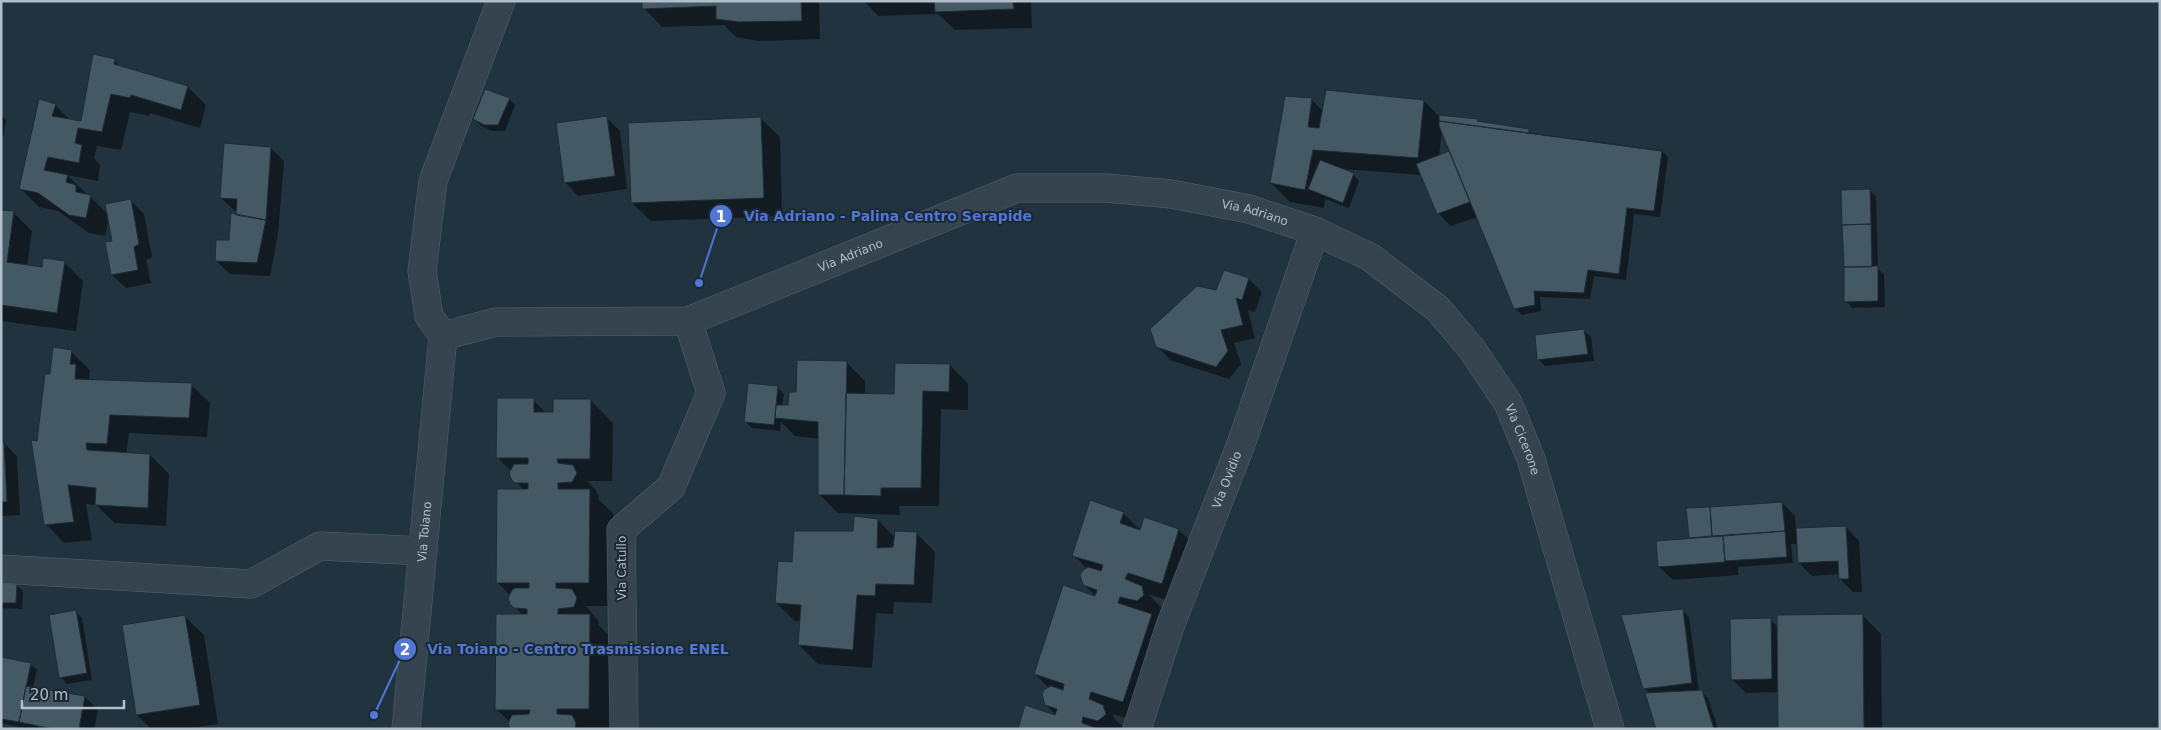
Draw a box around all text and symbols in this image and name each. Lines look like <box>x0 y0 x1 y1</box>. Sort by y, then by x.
street label: Via Adriano <box>1220 197 1290 229</box>
callout: Via Adriano - Palina Centro Serapide <box>708 202 1042 231</box>
text: 1 <box>716 208 726 226</box>
text: Via Adriano - Palina Centro Serapide <box>744 208 1032 224</box>
street label: Via Adriano <box>816 236 885 275</box>
street label: Via Cicerone <box>1502 402 1542 477</box>
street label: Via Ovidio <box>1209 449 1245 511</box>
street label: Via Toiano <box>415 501 434 563</box>
street label: Via Catullo <box>615 536 629 600</box>
callout: Via Toiano - Centro Trasmissione ENEL <box>392 635 739 664</box>
text: 2 <box>400 641 410 659</box>
text: Via Toiano - Centro Trasmissione ENEL <box>427 641 729 657</box>
scale bar <box>22 678 125 710</box>
text: 20 m <box>30 686 68 704</box>

